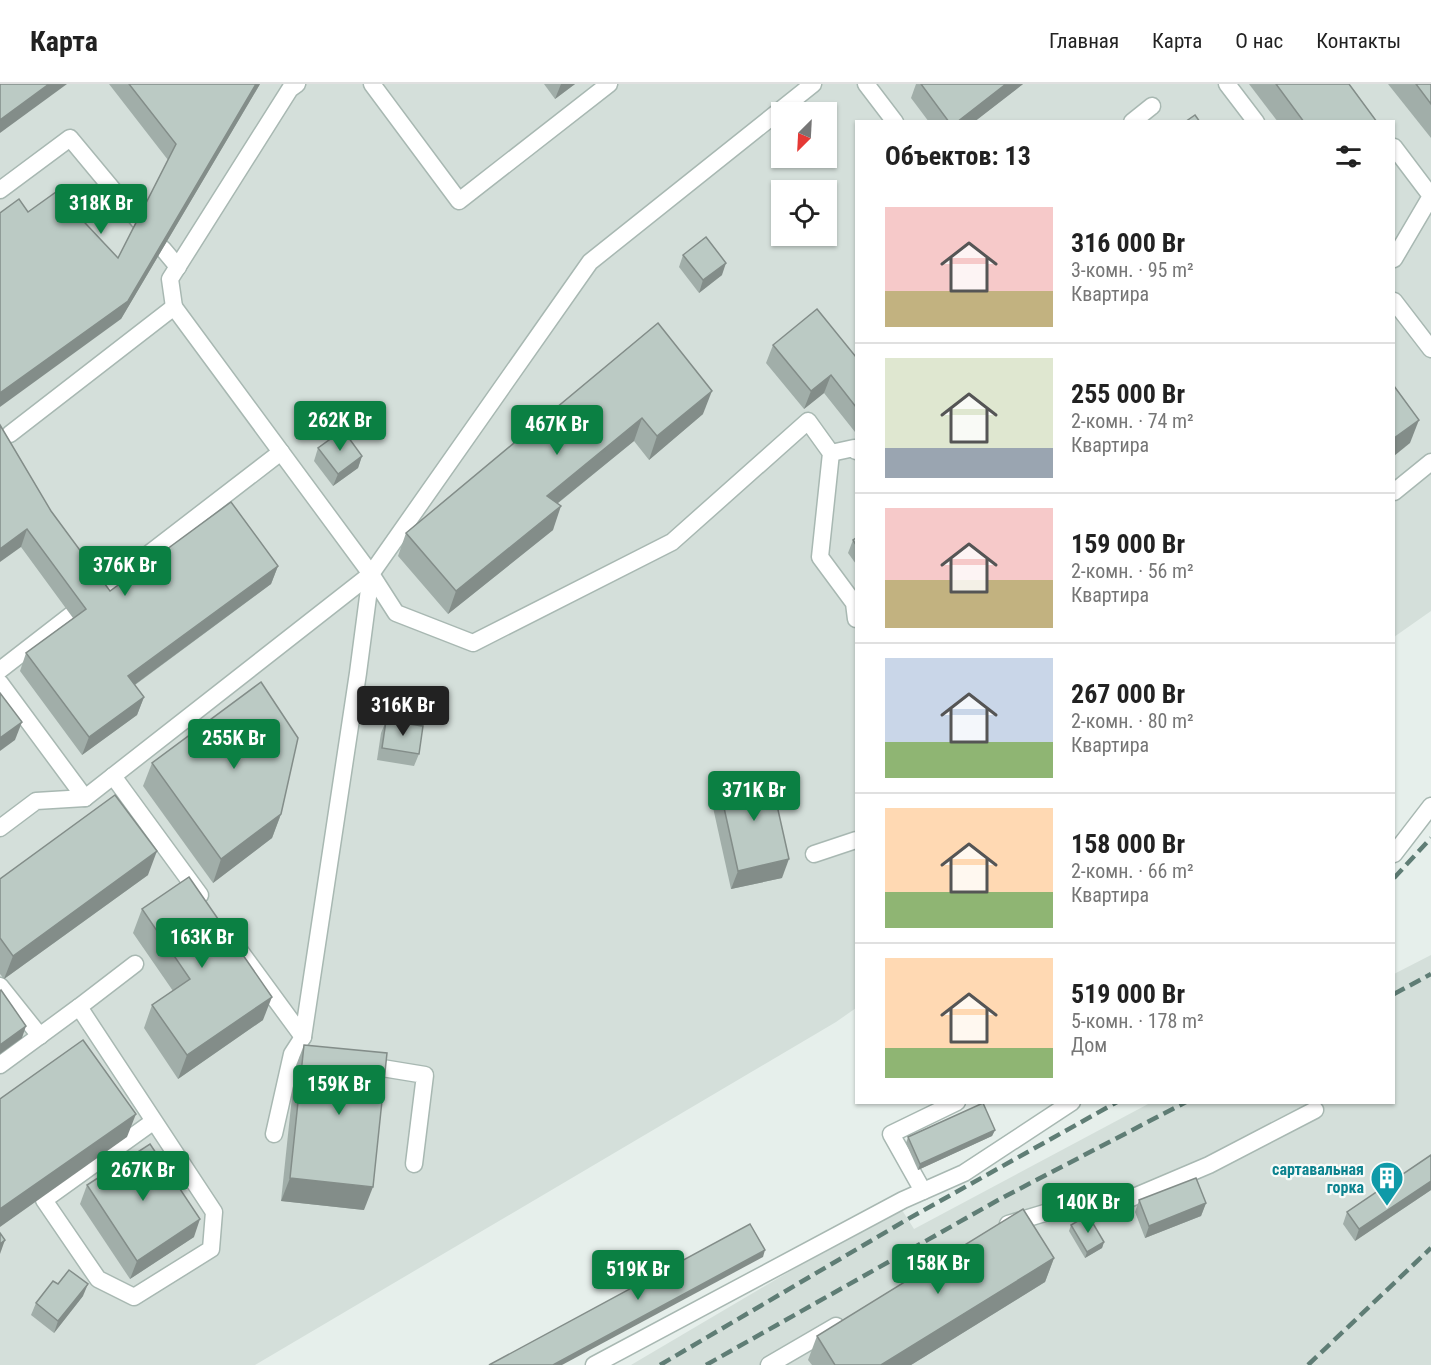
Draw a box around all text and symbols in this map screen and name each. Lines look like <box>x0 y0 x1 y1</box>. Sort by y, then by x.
text: Карта <box>30 25 98 58</box>
text: Главная <box>1049 29 1119 53</box>
text: Карта <box>1152 29 1202 53</box>
text: О нас <box>1235 29 1283 53</box>
text: Контакты <box>1316 29 1401 53</box>
north arrow <box>771 102 837 168</box>
map controls <box>771 102 837 246</box>
icon: filters <box>1332 140 1365 173</box>
text: Объектов: 13 <box>885 141 1031 171</box>
button: locate <box>771 180 837 246</box>
pin: 318K Br <box>46 184 156 235</box>
text: 318K Br <box>69 191 133 215</box>
text: 316 000 Br <box>1071 228 1185 258</box>
icon: home <box>933 231 1005 303</box>
text: 3-комн. · 95 m² <box>1071 258 1194 282</box>
text: Квартира <box>1071 282 1149 306</box>
text: 255 000 Br <box>1071 379 1185 409</box>
icon: home <box>933 382 1005 454</box>
pin: 262K Br <box>285 401 395 452</box>
pin: 467K Br <box>502 405 612 456</box>
text: 262K Br <box>308 408 372 432</box>
text: 2-комн. · 74 m² <box>1071 409 1194 433</box>
text: 467K Br <box>525 412 589 436</box>
text: Квартира <box>1071 433 1149 457</box>
text: 159 000 Br <box>1071 529 1185 559</box>
icon: home <box>933 532 1005 604</box>
pin: 376K Br <box>70 546 180 597</box>
text: 376K Br <box>93 553 157 577</box>
text: 2-комн. · 56 m² <box>1071 559 1194 583</box>
text: Квартира <box>1071 583 1149 607</box>
text: 267 000 Br <box>1071 679 1185 709</box>
icon: home <box>933 682 1005 754</box>
pin: 316K Br <box>348 686 458 737</box>
text: 316K Br <box>371 693 435 717</box>
text: 2-комн. · 80 m² <box>1071 709 1194 733</box>
pin: 255K Br <box>179 719 289 770</box>
text: 255K Br <box>202 726 266 750</box>
text: Квартира <box>1071 733 1149 757</box>
pin: 371K Br <box>699 771 809 822</box>
text: 371K Br <box>722 778 786 802</box>
text: 158 000 Br <box>1071 829 1185 859</box>
icon: home <box>933 832 1005 904</box>
text: 2-комн. · 66 m² <box>1071 859 1194 883</box>
text: Квартира <box>1071 883 1149 907</box>
pin: 163K Br <box>147 918 257 969</box>
text: 163K Br <box>170 925 234 949</box>
text: 519 000 Br <box>1071 979 1185 1009</box>
icon: home <box>933 982 1005 1054</box>
text: 5-комн. · 178 m² <box>1071 1009 1204 1033</box>
text: Дом <box>1071 1033 1107 1057</box>
pin: 159K Br <box>284 1065 394 1116</box>
text: 159K Br <box>307 1072 371 1096</box>
pin: 267K Br <box>88 1151 198 1202</box>
text: 267K Br <box>111 1158 175 1182</box>
place label: сартавальная горка <box>1272 1160 1364 1197</box>
building icon: сартавальная горка <box>1369 1160 1405 1207</box>
pin: 140K Br <box>1033 1183 1143 1234</box>
text: 140K Br <box>1056 1190 1120 1214</box>
pin: 158K Br <box>883 1244 993 1295</box>
pin: 519K Br <box>583 1250 693 1301</box>
text: 158K Br <box>906 1251 970 1275</box>
text: 519K Br <box>606 1257 670 1281</box>

